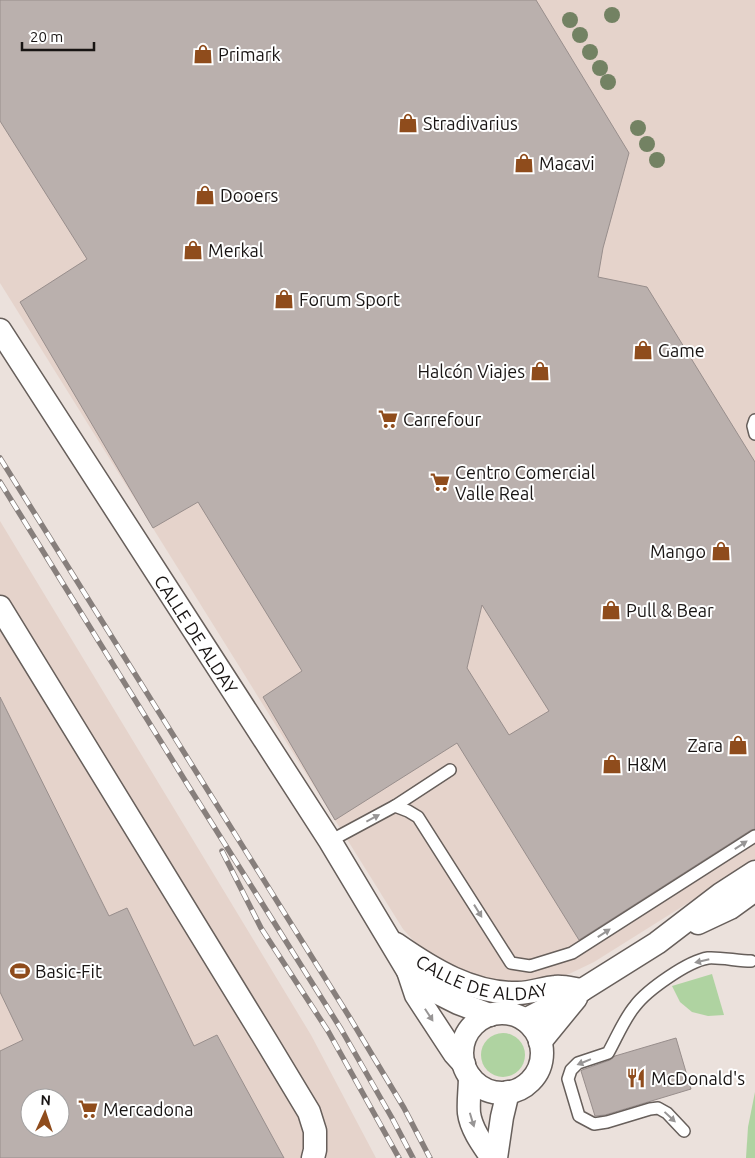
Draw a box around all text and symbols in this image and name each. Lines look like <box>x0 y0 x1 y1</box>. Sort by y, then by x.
scale bar <box>22 20 95 52</box>
text: 20 m <box>30 28 63 45</box>
shop icon: Primark <box>192 43 214 65</box>
place label: Primark <box>218 44 281 64</box>
shop icon: Stradivarius <box>397 112 419 134</box>
place label: Stradivarius <box>423 113 518 133</box>
shop icon: Macavi <box>513 152 535 174</box>
place label: Macavi <box>539 153 595 173</box>
shop icon: Dooers <box>194 184 216 206</box>
place label: Dooers <box>220 185 279 205</box>
shop icon: Merkal <box>182 239 204 261</box>
place label: Merkal <box>208 240 264 260</box>
shop icon: Forum Sport <box>273 288 295 310</box>
place label: Forum Sport <box>299 289 400 309</box>
shop icon: Game <box>632 339 654 361</box>
place label: Game <box>658 340 705 360</box>
shop icon: Halcón Viajes <box>529 360 551 382</box>
place label: Halcón Viajes <box>417 361 525 381</box>
supermarket icon: Carrefour <box>377 408 399 430</box>
place label: Carrefour <box>403 409 482 429</box>
place label: Centro Comercial Valle Real <box>455 462 596 503</box>
supermarket icon: Centro Comercial Valle Real <box>429 471 451 493</box>
shop icon: Mango <box>710 540 732 562</box>
place label: Mango <box>650 541 706 561</box>
street label: CALLE DE ALDAY <box>151 571 242 698</box>
shop icon: Pull & Bear <box>600 599 622 621</box>
place label: Pull & Bear <box>626 600 714 620</box>
shop icon: Zara <box>727 734 749 756</box>
place label: Zara <box>687 735 723 755</box>
shop icon: H&M <box>601 753 623 775</box>
place label: H&M <box>627 754 667 774</box>
one-way arrow <box>365 814 380 822</box>
one-way arrow <box>734 840 748 850</box>
one-way arrow <box>474 904 483 918</box>
one-way arrow <box>598 928 611 937</box>
street label: CALLE DE ALDAY <box>413 950 550 1003</box>
one-way arrow <box>695 957 710 965</box>
sports icon: Basic-Fit <box>9 960 31 982</box>
place label: Basic-Fit <box>35 961 102 981</box>
one-way arrow <box>424 1008 433 1021</box>
one-way arrow <box>576 1058 591 1066</box>
restaurant icon: McDonald's <box>625 1067 647 1089</box>
place label: McDonald's <box>651 1068 745 1088</box>
north arrow <box>20 1088 70 1138</box>
text: N <box>40 1092 51 1108</box>
supermarket icon: Mercadona <box>77 1098 99 1120</box>
place label: Mercadona <box>103 1099 194 1119</box>
one-way arrow <box>664 1111 676 1123</box>
one-way arrow <box>468 1113 476 1128</box>

